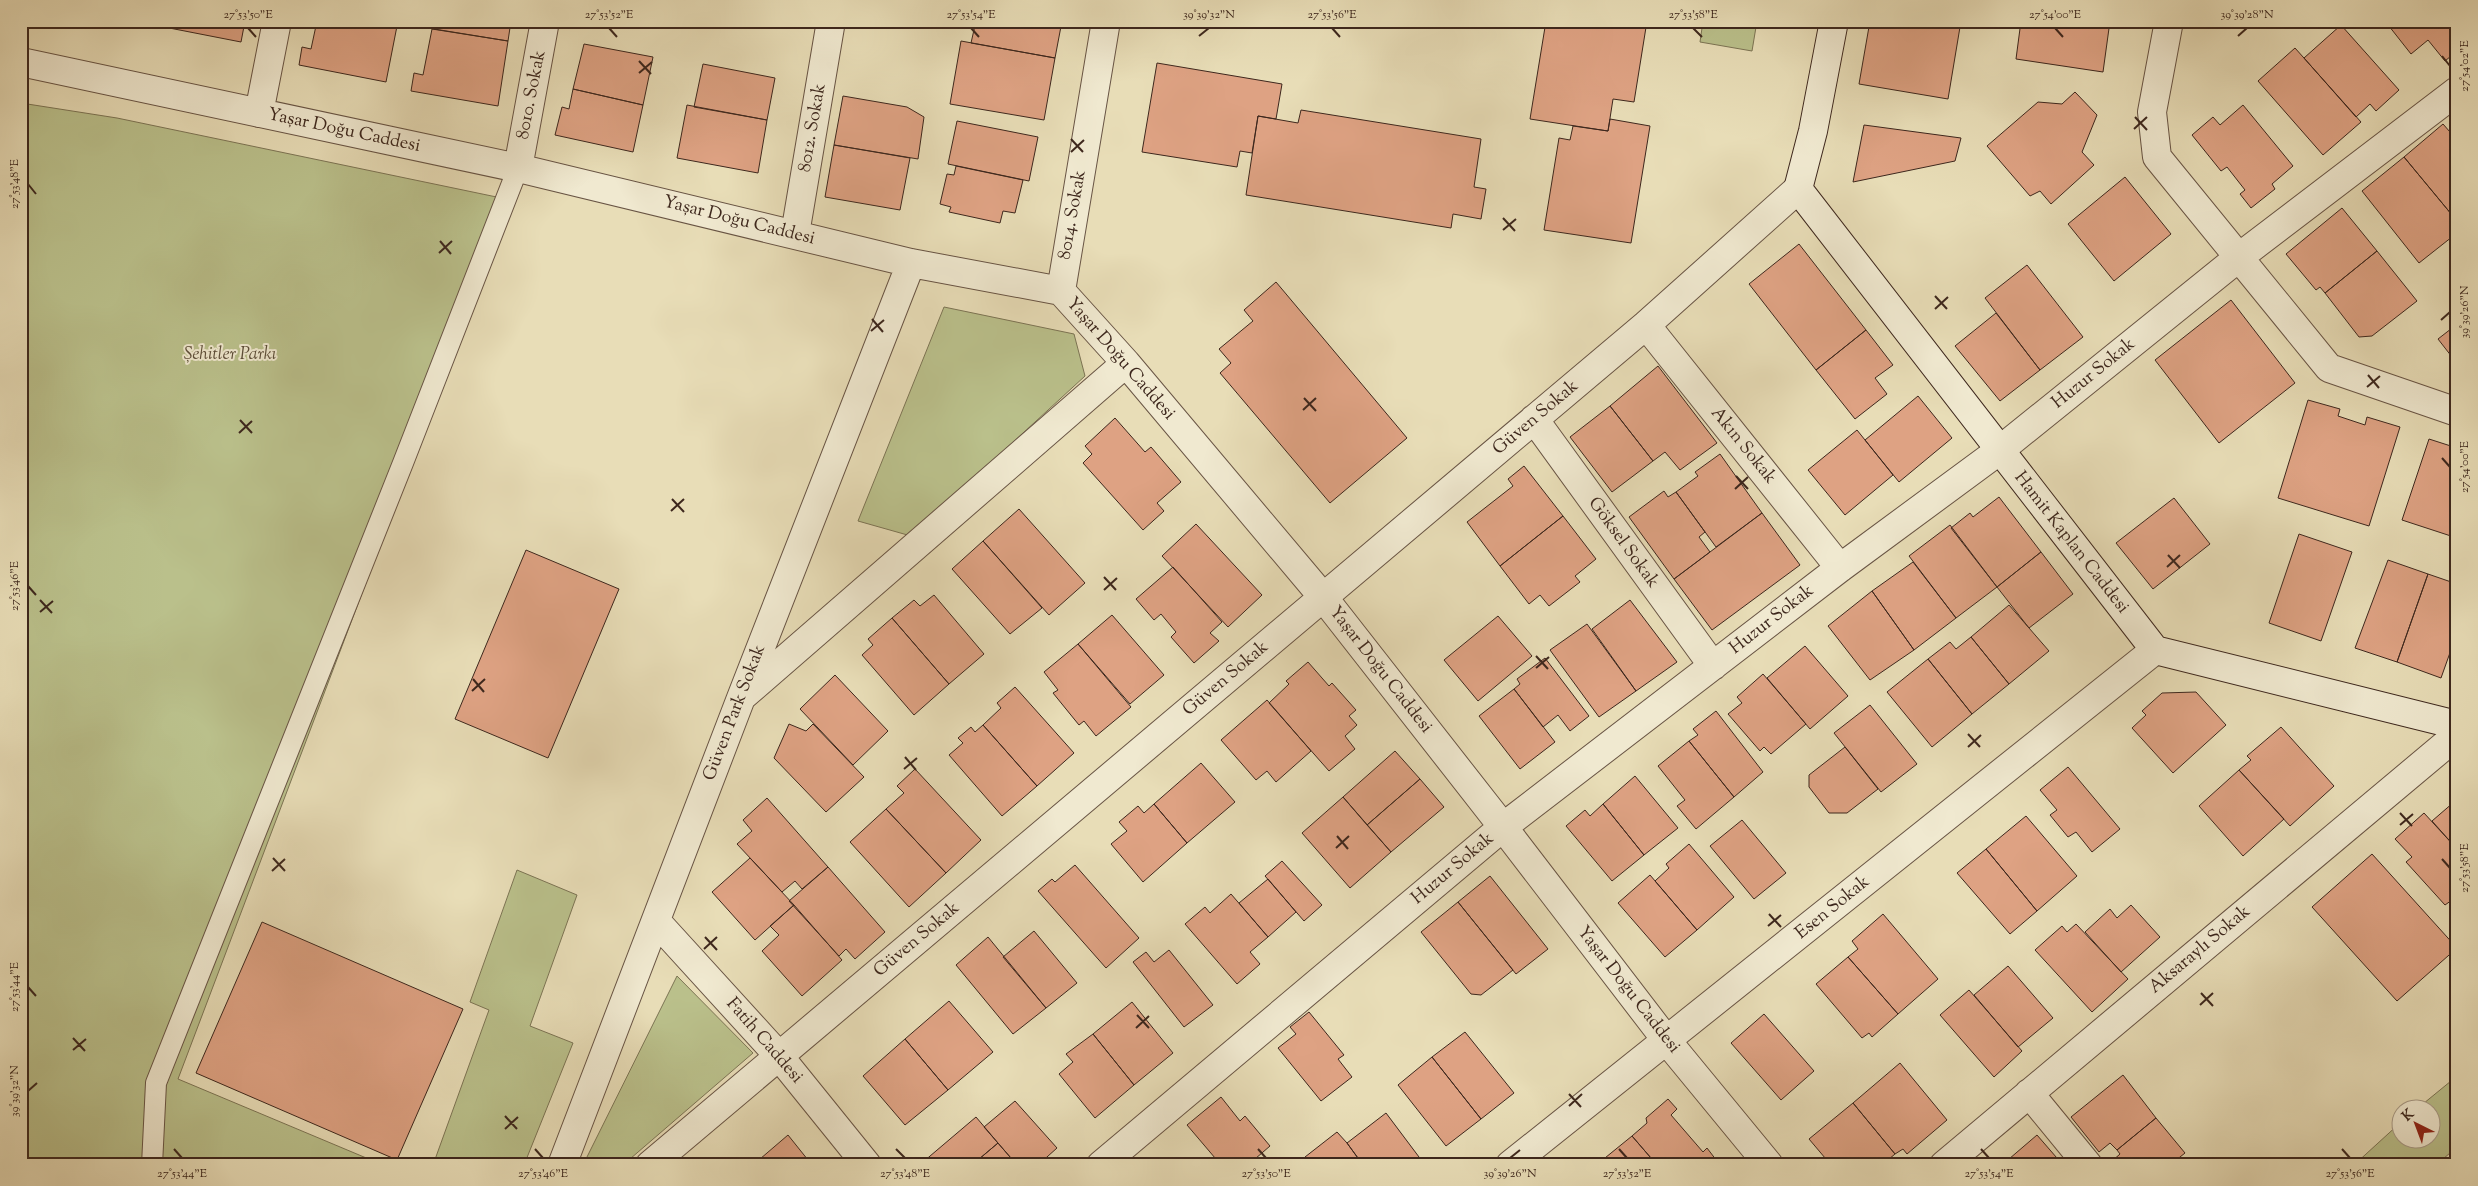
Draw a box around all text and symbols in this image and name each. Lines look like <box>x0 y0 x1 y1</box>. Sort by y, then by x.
text: 27°53'50"E <box>223 6 273 24</box>
text: 27°53'52"E <box>585 6 634 24</box>
text: 27°53'54"E <box>946 6 996 24</box>
text: 39°39'32"N <box>1183 6 1235 24</box>
text: 27°53'56"E <box>1307 6 1357 24</box>
text: 27°53'58"E <box>1668 6 1718 24</box>
text: 27°54'00"E <box>2029 6 2082 24</box>
text: 39°39'28"N <box>2220 6 2274 24</box>
text: 27°54'02"E <box>2456 40 2474 92</box>
street label: 8010. Sokak <box>511 48 553 142</box>
street label: 8012. Sokak <box>792 81 834 174</box>
street label: Yaşar Doğu Caddesi <box>265 102 423 160</box>
text: 27°53'48"E <box>6 158 24 209</box>
street label: 8014. Sokak <box>1052 168 1094 262</box>
street label: Yaşar Doğu Caddesi <box>660 190 818 252</box>
text: 39°39'26"N <box>2456 285 2474 339</box>
street label: Yaşar Doğu Caddesi <box>1059 292 1181 426</box>
street label: Huzur Sokak <box>2047 332 2141 416</box>
park label: Şehitler Parkı <box>184 342 276 368</box>
street label: Güven Sokak <box>1487 374 1585 462</box>
street label: Akın Sokak <box>1704 402 1782 490</box>
text: 27°54'00"E <box>2456 440 2474 493</box>
street label: Hamit Kaplan Caddesi <box>2007 466 2135 620</box>
street label: Göksel Sokak <box>1581 492 1665 594</box>
text: 27°53'46"E <box>6 560 24 611</box>
street label: Huzur Sokak <box>1724 579 1820 661</box>
street label: Yaşar Doğu Caddesi <box>1322 601 1438 739</box>
street label: Güven Sokak <box>1177 635 1275 723</box>
street label: Güven Park Sokak <box>697 641 773 785</box>
street label: Huzur Sokak <box>1406 827 1500 911</box>
text: 27°53'58"E <box>2456 843 2474 893</box>
street label: Esen Sokak <box>1790 870 1876 946</box>
street label: Güven Sokak <box>868 896 966 984</box>
street label: Aksaraylı Sokak <box>2144 900 2257 1000</box>
street label: Yaşar Doğu Caddesi <box>1570 921 1686 1059</box>
text: 27°53'44"E <box>6 961 24 1012</box>
street label: Fatih Caddesi <box>719 992 809 1090</box>
text: 39°39'32"N <box>6 1065 24 1117</box>
north arrow <box>2390 1098 2440 1148</box>
text: K <box>2398 1104 2420 1127</box>
text: 27°53'44"E <box>157 1165 208 1183</box>
text: 27°53'46"E <box>518 1165 569 1183</box>
text: 27°53'48"E <box>880 1165 931 1183</box>
text: 27°53'50"E <box>1241 1165 1291 1183</box>
text: 39°39'26"N <box>1483 1165 1537 1183</box>
text: 27°53'52"E <box>1603 1165 1652 1183</box>
text: 27°53'54"E <box>1964 1165 2014 1183</box>
text: 27°53'56"E <box>2325 1165 2375 1183</box>

